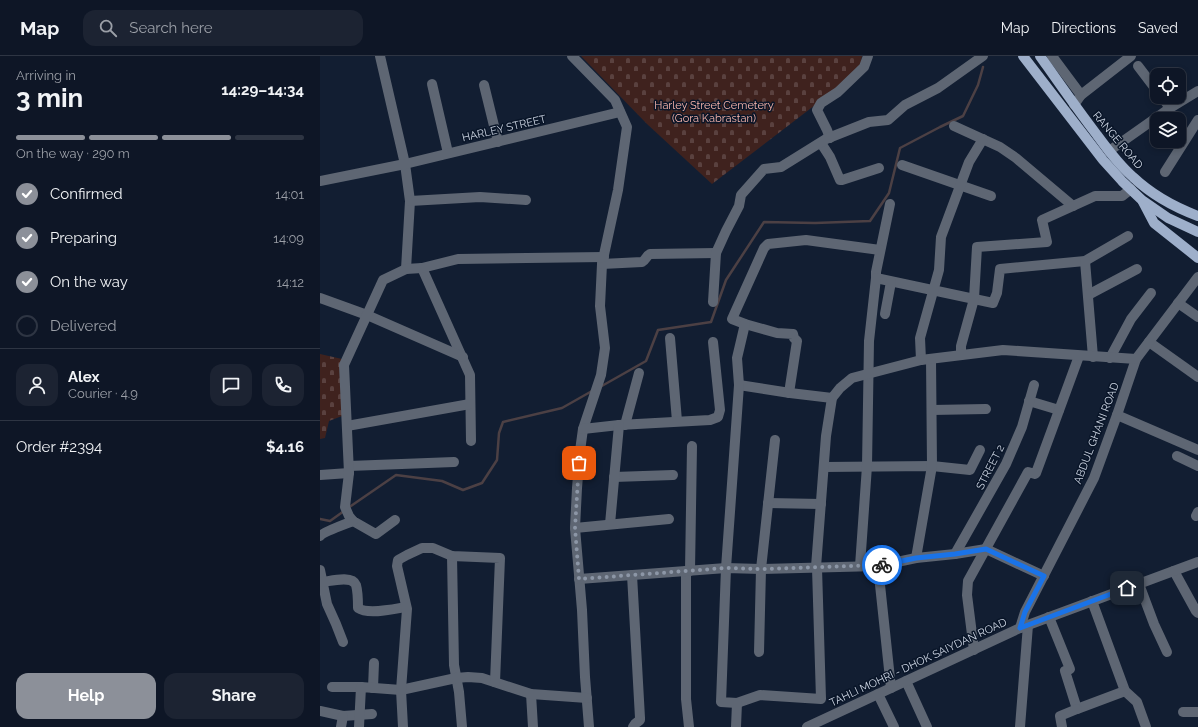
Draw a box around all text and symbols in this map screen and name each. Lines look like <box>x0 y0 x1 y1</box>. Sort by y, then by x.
search box <box>83 10 363 46</box>
text: Map <box>20 17 59 39</box>
icon: search <box>97 17 119 39</box>
text: Search here <box>129 19 213 37</box>
text: Map <box>1001 20 1029 36</box>
text: Directions <box>1051 20 1116 36</box>
text: Saved <box>1138 20 1178 36</box>
text: Arriving in <box>16 68 76 83</box>
map controls <box>1150 68 1186 148</box>
button: locate <box>1150 68 1186 104</box>
text: 14:29–14:34 <box>221 81 304 99</box>
text: 3 min <box>16 83 83 113</box>
park label: Harley Street Cemetery (Gora Kabrastan) <box>654 99 774 125</box>
street label: RANGE ROAD <box>1090 109 1145 172</box>
street label: HARLEY STREET <box>461 112 548 145</box>
button: layers <box>1150 112 1186 148</box>
text: On the way · 290 m <box>16 146 130 161</box>
icon: check <box>16 183 38 205</box>
text: Confirmed <box>50 185 123 203</box>
text: 14:01 <box>275 187 304 202</box>
icon: check <box>16 227 38 249</box>
text: Preparing <box>50 229 117 247</box>
text: 14:09 <box>273 231 304 246</box>
icon: check <box>16 271 38 293</box>
text: On the way <box>50 273 128 291</box>
text: 14:12 <box>277 275 304 290</box>
text: Delivered <box>50 317 117 335</box>
button: person <box>16 364 58 406</box>
button: chat <box>210 364 252 406</box>
button: phone <box>262 364 304 406</box>
text: Alex <box>68 368 99 386</box>
street label: ABDUL GHANI ROAD <box>1071 380 1122 486</box>
text: Courier · 4.9 <box>68 386 138 401</box>
text: Order #2394 <box>16 438 102 456</box>
text: $4.16 <box>266 438 304 456</box>
street label: STREET 2 <box>974 442 1007 492</box>
pin <box>562 446 596 480</box>
icon: bag <box>568 452 590 474</box>
courier <box>862 545 902 585</box>
icon: bike <box>871 554 893 576</box>
pin <box>1110 571 1144 605</box>
icon: home <box>1116 577 1138 599</box>
street label: TAHLI MOHRI - DHOK SAIYDAN ROAD <box>827 615 1009 709</box>
button: Help <box>16 673 156 719</box>
button: Share <box>164 673 304 719</box>

